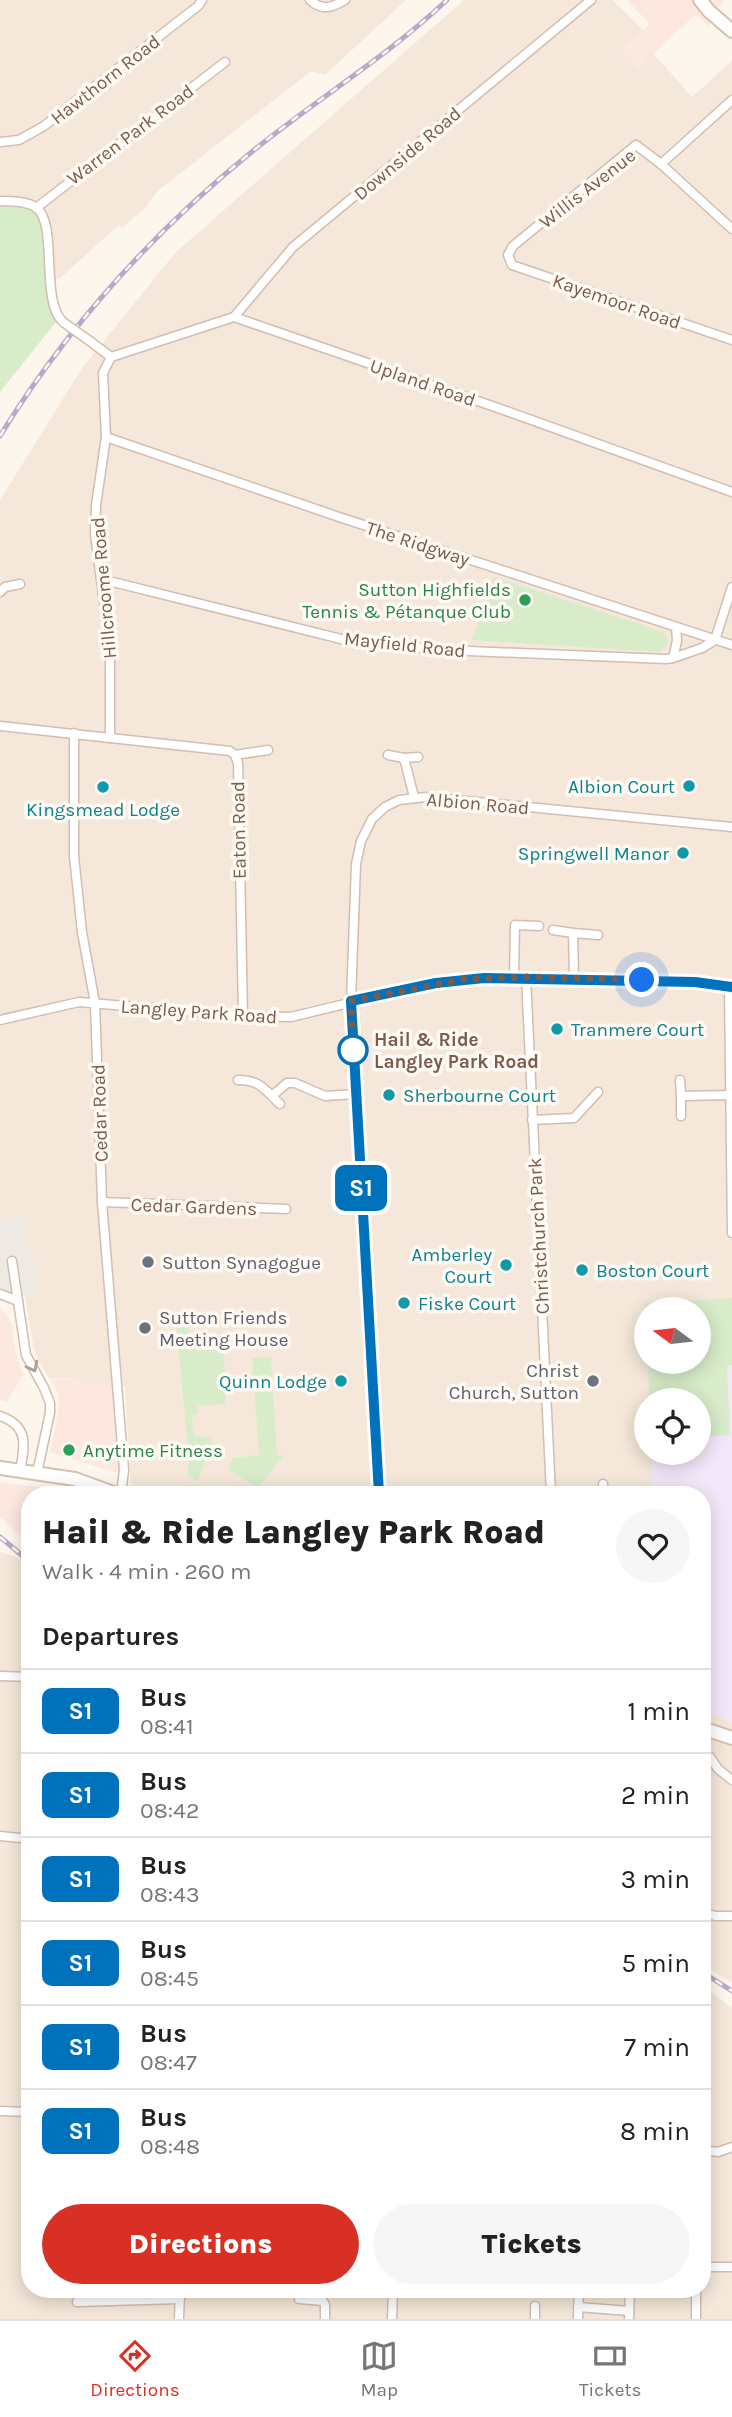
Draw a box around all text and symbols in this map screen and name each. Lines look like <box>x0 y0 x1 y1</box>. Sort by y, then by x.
street label: Hawthorn Road <box>47 30 165 129</box>
street label: Warren Park Road <box>63 80 198 190</box>
street label: Downside Road <box>350 103 466 205</box>
street label: Willis Avenue <box>535 144 640 233</box>
street label: Kayemoor Road <box>550 270 684 334</box>
street label: Upland Road <box>367 355 478 411</box>
street label: Hillcroome Road <box>87 516 121 660</box>
street label: The Ridgway <box>363 517 472 571</box>
place label: Sutton Highfields Tennis & Pétanque Club <box>302 579 511 623</box>
marker: Sutton Highfields Tennis & Pétanque Club <box>517 592 533 608</box>
street label: Mayfield Road <box>343 628 467 662</box>
place label: Albion Court <box>568 776 675 798</box>
marker: Albion Court <box>681 778 697 794</box>
marker: Kingsmead Lodge <box>95 779 111 795</box>
street label: Eaton Road <box>227 781 251 879</box>
street label: Albion Road <box>426 789 530 819</box>
place label: Kingsmead Lodge <box>26 799 180 821</box>
place label: Springwell Manor <box>518 843 669 865</box>
marker: Springwell Manor <box>675 845 691 861</box>
your location <box>624 962 659 997</box>
street label: Langley Park Road <box>120 996 278 1028</box>
place label: Tranmere Court <box>571 1019 704 1041</box>
marker: Tranmere Court <box>549 1021 565 1037</box>
place label: Hail & Ride Langley Park Road <box>374 1029 539 1073</box>
marker: Hail & Ride Langley Park Road <box>338 1035 368 1065</box>
street label: Cedar Road <box>87 1063 113 1162</box>
place label: Sherbourne Court <box>403 1085 556 1107</box>
marker: Sherbourne Court <box>381 1087 397 1103</box>
street label: Christchurch Park <box>524 1157 554 1315</box>
line badge: S1 <box>330 1165 392 1211</box>
text: S1 <box>349 1174 373 1202</box>
street label: Cedar Gardens <box>130 1194 258 1220</box>
place label: Amberley Court <box>412 1244 492 1288</box>
place label: Sutton Synagogue <box>162 1252 321 1274</box>
marker: Sutton Synagogue <box>140 1254 156 1270</box>
marker: Amberley Court <box>498 1257 514 1273</box>
place label: Boston Court <box>596 1260 709 1282</box>
marker: Boston Court <box>574 1262 590 1278</box>
place label: Fiske Court <box>418 1293 516 1315</box>
marker: Fiske Court <box>396 1295 412 1311</box>
north arrow <box>634 1297 710 1374</box>
map controls <box>634 1297 711 1465</box>
place label: Sutton Friends Meeting House <box>159 1307 288 1351</box>
marker: Sutton Friends Meeting House <box>137 1320 153 1336</box>
one-way arrow <box>24 1360 38 1372</box>
place label: Christ Church, Sutton <box>449 1360 579 1404</box>
place label: Quinn Lodge <box>219 1371 327 1393</box>
marker: Quinn Lodge <box>333 1373 349 1389</box>
marker: Christ Church, Sutton <box>585 1373 601 1389</box>
button: locate <box>634 1388 711 1465</box>
place label: Anytime Fitness <box>83 1440 223 1462</box>
marker: Anytime Fitness <box>61 1442 77 1458</box>
button: heart <box>616 1509 690 1583</box>
text: Hail & Ride Langley Park Road <box>42 1513 545 1551</box>
text: Walk · 4 min · 260 m <box>42 1558 252 1585</box>
text: Departures <box>42 1621 179 1652</box>
text: Bus <box>140 1682 187 1713</box>
text: 1 min <box>627 1696 690 1727</box>
text: S1 <box>69 1697 92 1725</box>
text: 08:41 <box>140 1713 194 1740</box>
text: Bus <box>140 1766 187 1797</box>
text: 2 min <box>621 1780 690 1811</box>
text: S1 <box>69 1781 92 1809</box>
text: 08:42 <box>140 1797 199 1824</box>
text: Bus <box>140 1850 187 1881</box>
text: 3 min <box>621 1864 690 1895</box>
text: S1 <box>69 1865 92 1893</box>
text: 08:43 <box>140 1881 200 1908</box>
text: Bus <box>140 1934 187 1965</box>
text: 5 min <box>621 1948 690 1979</box>
text: S1 <box>69 1949 92 1977</box>
text: 08:45 <box>140 1965 199 1992</box>
text: Bus <box>140 2018 187 2049</box>
text: 7 min <box>624 2032 690 2063</box>
text: S1 <box>69 2033 92 2061</box>
text: 08:47 <box>140 2049 197 2076</box>
text: Bus <box>140 2102 187 2133</box>
text: 8 min <box>620 2116 690 2147</box>
text: S1 <box>69 2117 92 2145</box>
text: 08:48 <box>140 2133 200 2160</box>
button: Directions <box>42 2204 359 2284</box>
button: Tickets <box>373 2204 690 2284</box>
tab: Directions <box>90 2337 180 2401</box>
tab: Map <box>360 2337 398 2401</box>
tab: Tickets <box>579 2337 642 2401</box>

